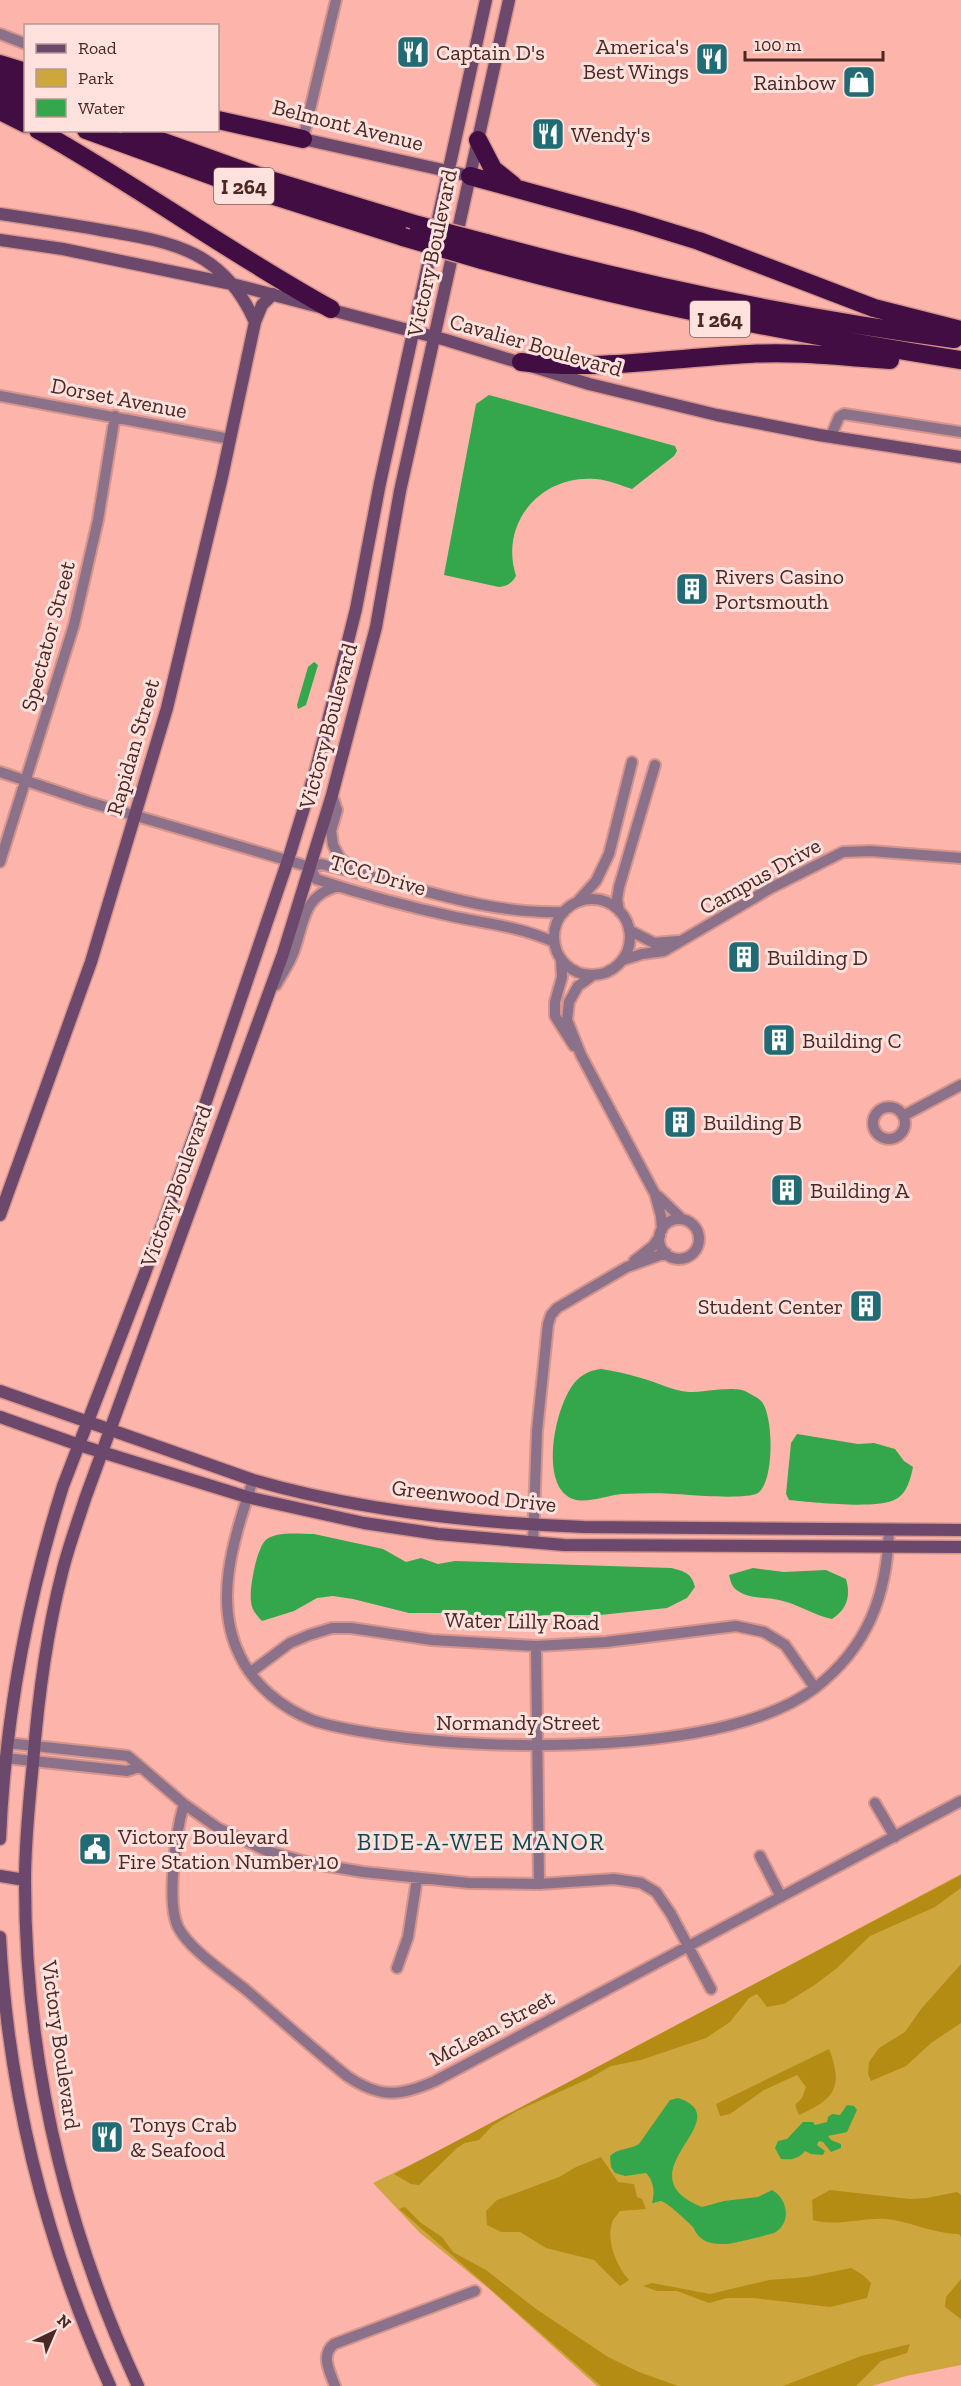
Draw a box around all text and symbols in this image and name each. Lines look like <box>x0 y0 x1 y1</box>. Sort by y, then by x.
legend <box>24 24 219 132</box>
scale bar <box>745 24 883 62</box>
place label: America's Best Wings <box>583 33 689 85</box>
restaurant icon: Captain D's <box>395 34 431 70</box>
text: 100 m <box>754 34 802 56</box>
text: Road <box>78 37 117 59</box>
place label: Captain D's <box>436 39 545 66</box>
restaurant icon: America's Best Wings <box>694 41 730 77</box>
shop icon: Rainbow <box>841 64 877 100</box>
text: Park <box>78 67 114 89</box>
place label: Rainbow <box>753 69 836 96</box>
street label: Belmont Avenue <box>270 93 426 157</box>
text: Water <box>78 97 125 119</box>
restaurant icon: Wendy's <box>530 116 566 152</box>
place label: Wendy's <box>571 121 650 148</box>
street label: Victory Boulevard <box>401 167 463 340</box>
road number: I 264 <box>214 168 274 204</box>
road number: I 264 <box>690 301 750 337</box>
street label: Cavalier Boulevard <box>447 307 625 383</box>
street label: Dorset Avenue <box>49 372 189 424</box>
street label: Spectator Street <box>15 557 81 714</box>
place label: Rivers Casino Portsmouth <box>715 563 844 615</box>
building icon: Rivers Casino Portsmouth <box>674 571 710 607</box>
street label: Victory Boulevard <box>293 640 363 813</box>
street label: Rapidan Street <box>101 675 166 818</box>
street label: Campus Drive <box>695 832 825 920</box>
street label: TCC Drive <box>327 848 429 902</box>
building icon: Building D <box>726 939 762 975</box>
place label: Building D <box>767 944 868 971</box>
building icon: Building C <box>761 1022 797 1058</box>
place label: Building C <box>802 1027 902 1054</box>
street label: Victory Boulevard <box>134 1101 218 1272</box>
building icon: Building B <box>662 1104 698 1140</box>
place label: Building B <box>703 1109 802 1136</box>
building icon: Building A <box>769 1172 805 1208</box>
place label: Building A <box>810 1177 910 1204</box>
building icon: Student Center <box>848 1288 884 1324</box>
place label: Student Center <box>698 1293 843 1320</box>
street label: Greenwood Drive <box>390 1474 558 1518</box>
street label: Water Lilly Road <box>444 1606 600 1636</box>
street label: Normandy Street <box>436 1709 601 1736</box>
place label: Victory Boulevard Fire Station Number 10 <box>117 1823 339 1875</box>
district label: BIDE-A-WEE MANOR <box>357 1827 605 1856</box>
public building icon: Victory Boulevard Fire Station Number 10 <box>77 1831 113 1867</box>
street label: Victory Boulevard <box>36 1958 86 2131</box>
street label: McLean Street <box>425 1983 560 2072</box>
place label: Tonys Crab & Seafood <box>130 2111 237 2163</box>
restaurant icon: Tonys Crab & Seafood <box>89 2119 125 2155</box>
north arrow <box>24 2302 84 2362</box>
text: N <box>53 2311 75 2333</box>

